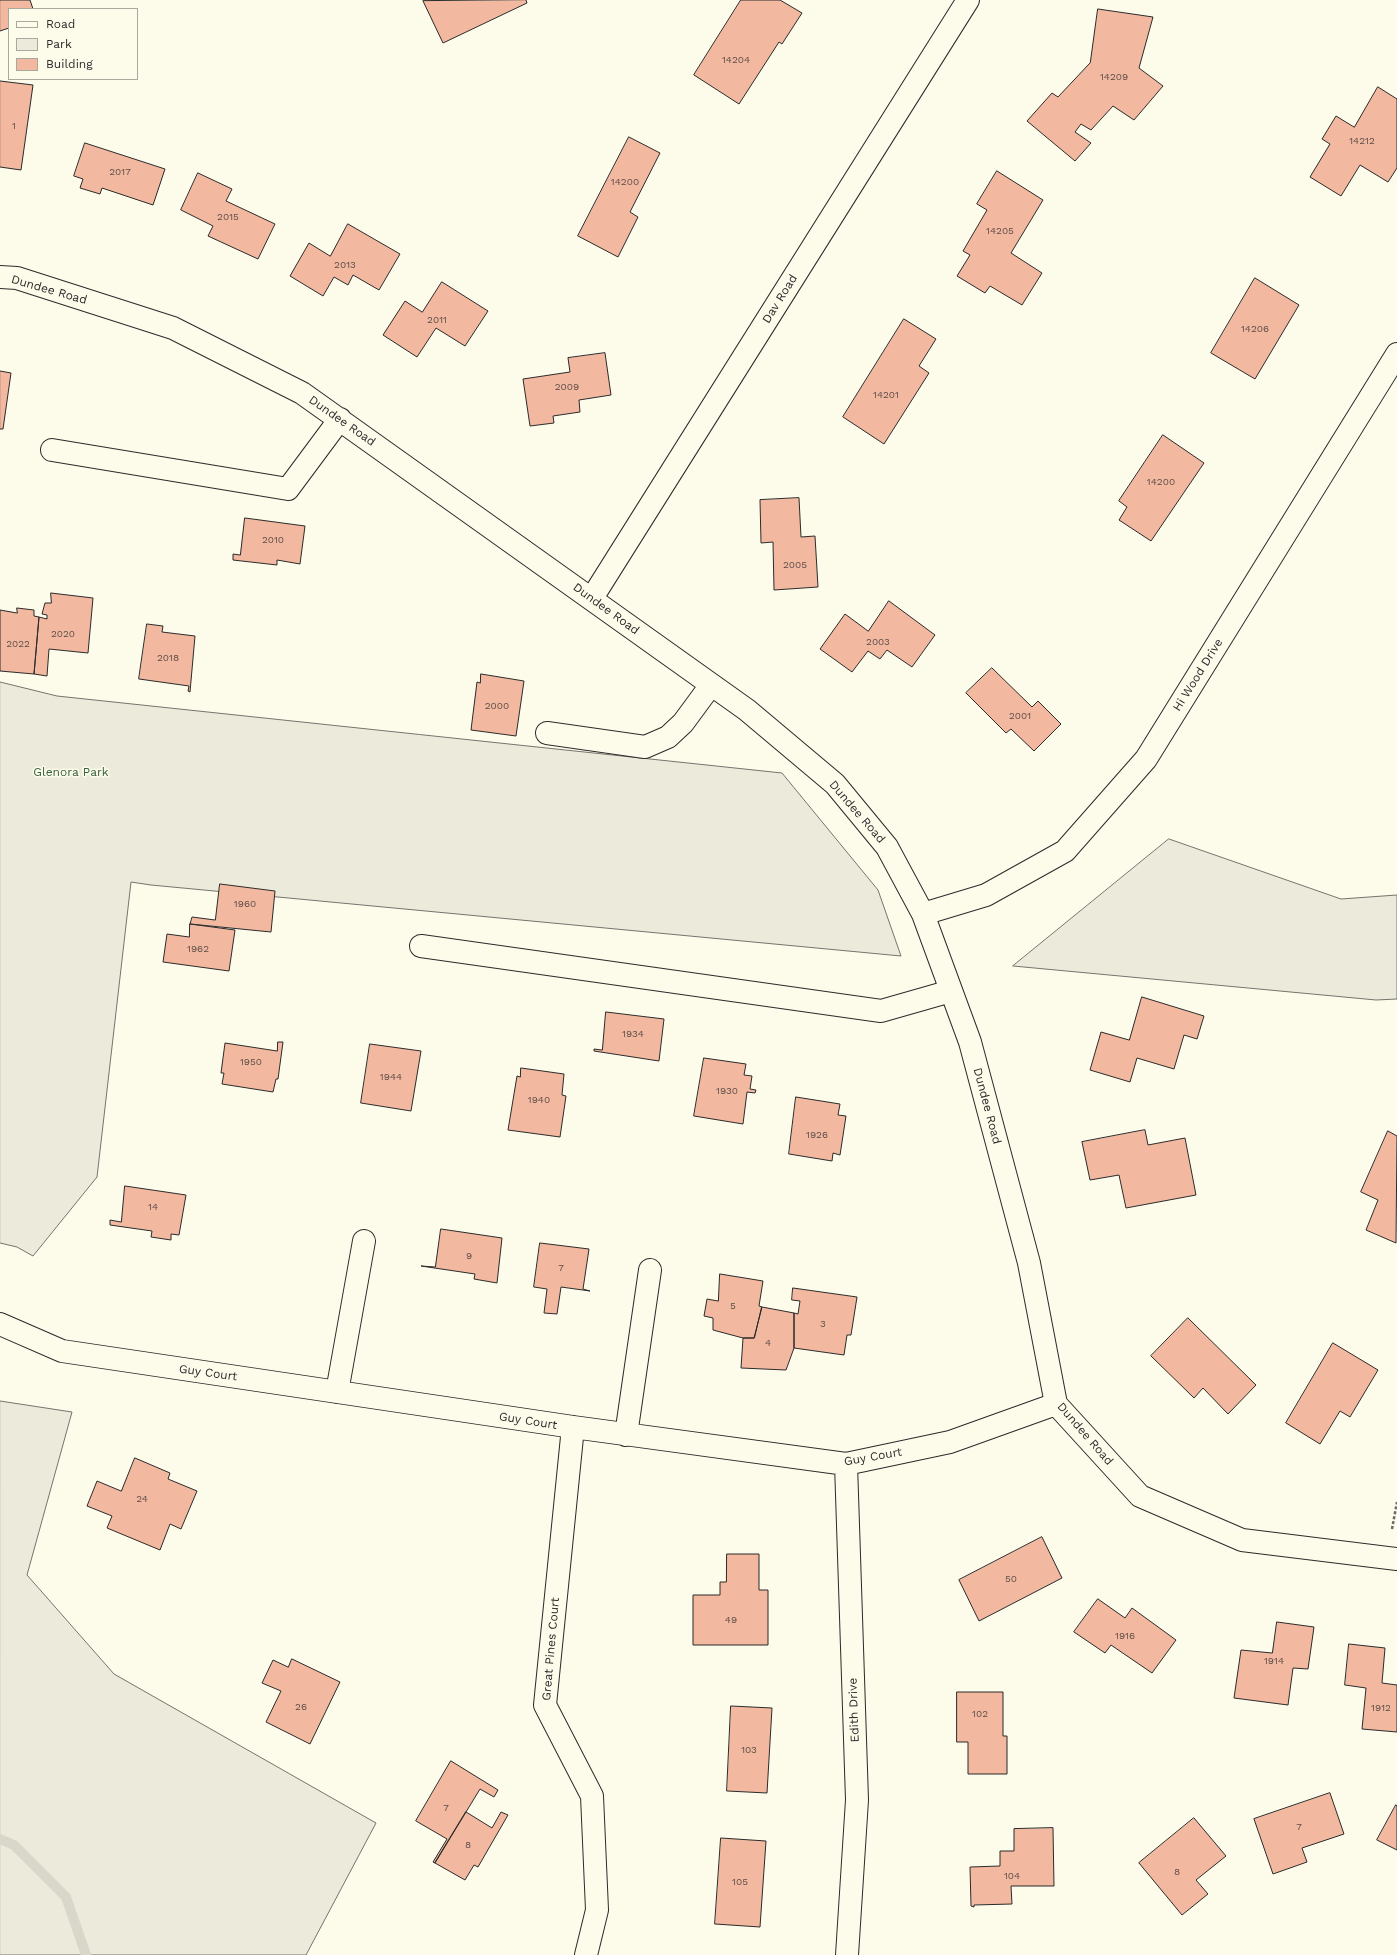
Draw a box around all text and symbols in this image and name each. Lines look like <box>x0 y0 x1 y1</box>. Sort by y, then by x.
legend <box>8 8 138 80</box>
text: Road <box>46 17 75 31</box>
text: Park <box>46 37 72 51</box>
house number: 14204 <box>722 54 750 66</box>
text: Building <box>46 57 93 71</box>
house number: 14209 <box>1100 71 1128 83</box>
house number: 1 <box>12 120 16 132</box>
house number: 14212 <box>1349 135 1375 147</box>
house number: 2017 <box>109 166 131 178</box>
house number: 14200 <box>611 176 639 188</box>
house number: 2015 <box>217 211 239 223</box>
house number: 14205 <box>986 225 1014 237</box>
house number: 2013 <box>334 259 356 271</box>
street label: Dundee Road <box>9 272 89 308</box>
street label: Dav Road <box>759 272 801 326</box>
house number: 2011 <box>427 314 447 326</box>
house number: 14206 <box>1241 323 1269 335</box>
house number: 2009 <box>555 381 579 393</box>
house number: 14201 <box>873 389 899 401</box>
street label: Dundee Road <box>306 393 378 449</box>
house number: 14200 <box>1147 476 1175 488</box>
house number: 2010 <box>262 534 284 546</box>
house number: 2005 <box>783 559 807 571</box>
street label: Dundee Road <box>570 580 642 638</box>
house number: 2020 <box>51 628 75 640</box>
house number: 2003 <box>866 636 890 648</box>
street label: Hi Wood Drive <box>1170 636 1226 714</box>
house number: 2022 <box>6 638 30 650</box>
house number: 2018 <box>157 652 179 664</box>
house number: 2000 <box>485 700 509 712</box>
house number: 2001 <box>1009 710 1031 722</box>
park label: Glenora Park <box>33 765 109 779</box>
street label: Dundee Road <box>826 778 888 846</box>
house number: 1960 <box>234 898 256 910</box>
house number: 1962 <box>187 943 209 955</box>
house number: 1934 <box>622 1028 644 1040</box>
house number: 1950 <box>240 1056 262 1068</box>
street label: Dundee Road <box>970 1066 1004 1146</box>
house number: 1944 <box>380 1071 402 1083</box>
house number: 1930 <box>716 1085 738 1097</box>
house number: 1940 <box>528 1094 550 1106</box>
house number: 1926 <box>806 1129 828 1141</box>
house number: 14 <box>148 1201 158 1213</box>
house number: 9 <box>466 1250 472 1262</box>
house number: 7 <box>558 1262 564 1274</box>
house number: 5 <box>730 1300 736 1312</box>
house number: 3 <box>820 1318 826 1330</box>
house number: 4 <box>765 1337 771 1349</box>
street label: Guy Court <box>178 1362 238 1384</box>
street label: Dundee Road <box>1054 1400 1116 1468</box>
street label: Guy Court <box>498 1409 558 1433</box>
street label: Guy Court <box>843 1445 903 1469</box>
house number: 24 <box>136 1493 148 1505</box>
house number: 50 <box>1005 1573 1017 1585</box>
street label: Great Pines Court <box>539 1597 563 1701</box>
house number: 49 <box>725 1614 737 1626</box>
house number: 1916 <box>1115 1630 1135 1642</box>
house number: 1914 <box>1264 1655 1284 1667</box>
street label: Edith Drive <box>846 1678 862 1742</box>
house number: 26 <box>295 1701 307 1713</box>
house number: 1912 <box>1371 1702 1391 1714</box>
house number: 102 <box>972 1708 988 1720</box>
house number: 103 <box>741 1744 757 1756</box>
house number: 7 <box>443 1802 449 1814</box>
house number: 7 <box>1296 1821 1302 1833</box>
house number: 8 <box>465 1839 471 1851</box>
house number: 8 <box>1174 1866 1180 1878</box>
house number: 104 <box>1004 1870 1020 1882</box>
house number: 105 <box>732 1876 748 1888</box>

